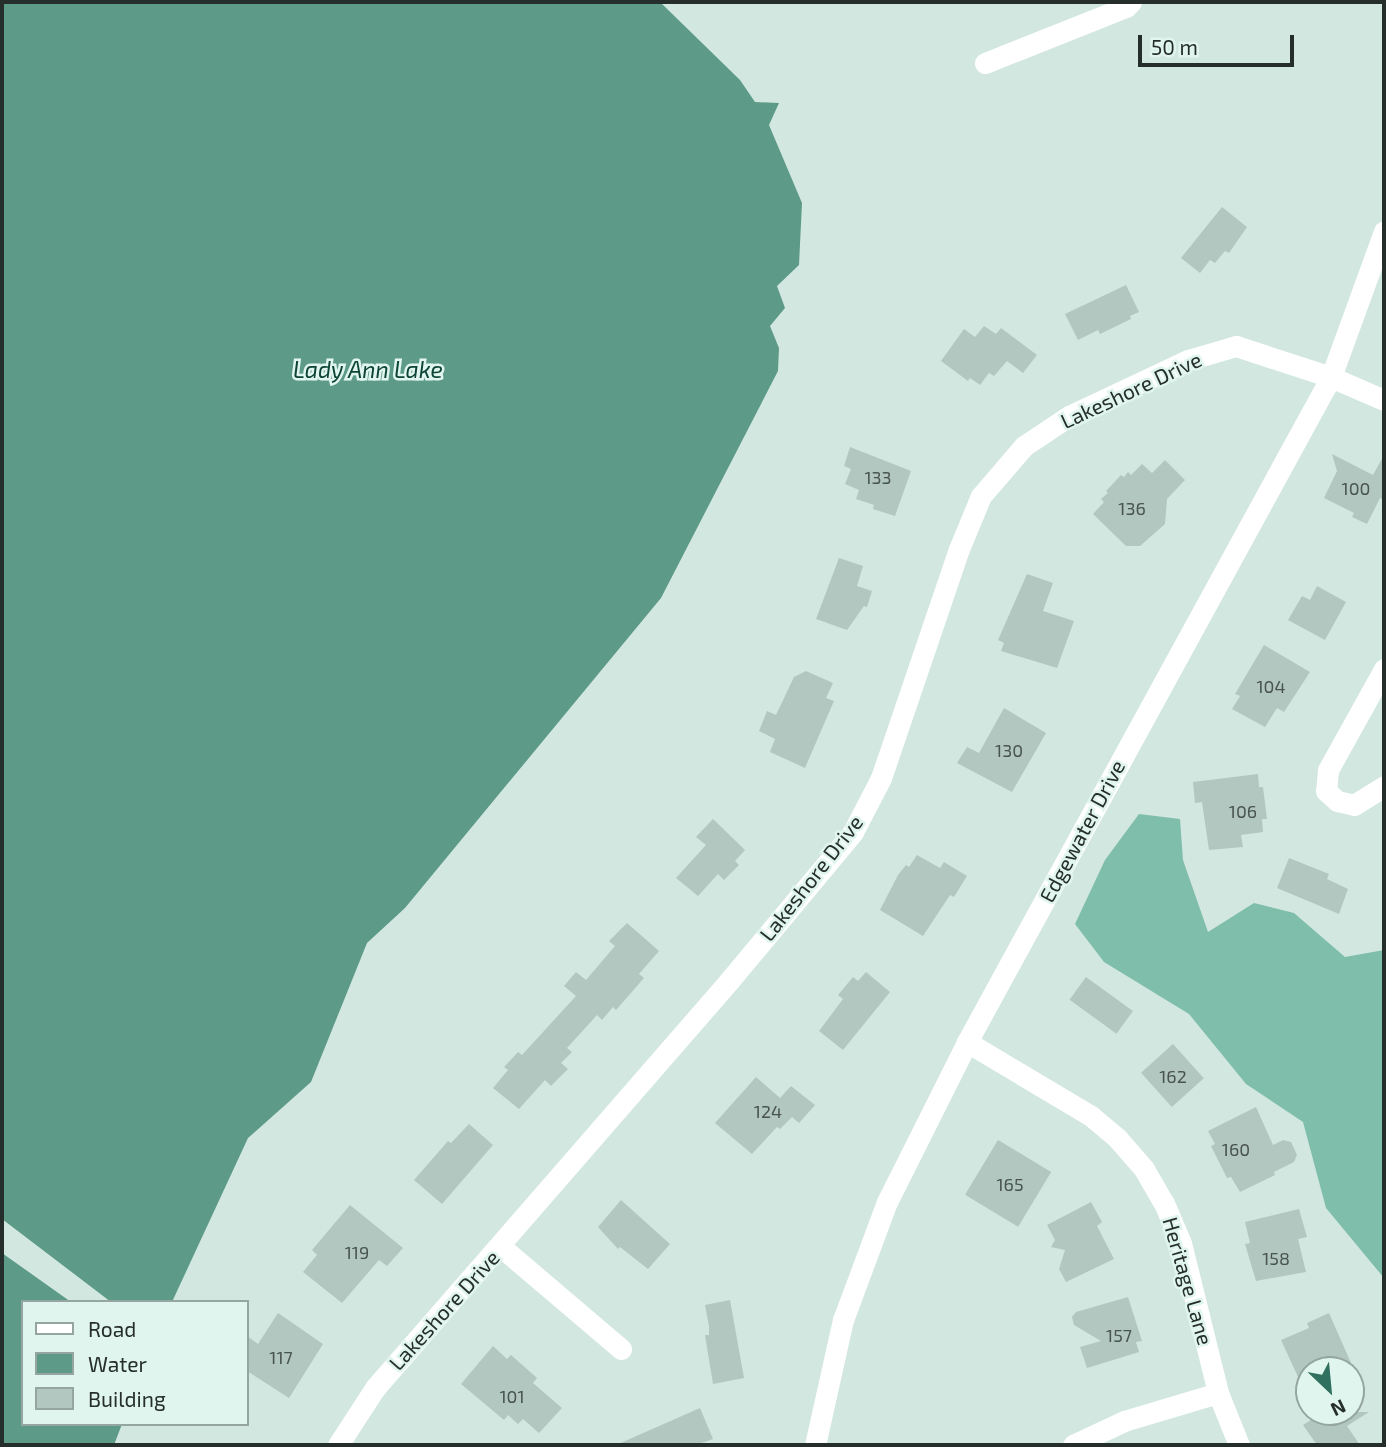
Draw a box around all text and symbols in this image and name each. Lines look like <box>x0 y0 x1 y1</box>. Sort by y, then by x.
scale bar <box>1141 21 1297 65</box>
text: 50 m <box>1151 34 1198 59</box>
street label: Lakeshore Drive <box>1056 346 1206 434</box>
water label: Lady Ann Lake <box>293 355 443 383</box>
house number: 133 <box>864 466 892 488</box>
house number: 100 <box>1342 477 1370 499</box>
house number: 136 <box>1118 497 1146 519</box>
house number: 104 <box>1256 675 1286 697</box>
house number: 130 <box>995 739 1023 761</box>
street label: Edgewater Drive <box>1034 755 1130 907</box>
house number: 106 <box>1229 800 1257 822</box>
street label: Lakeshore Drive <box>754 810 868 946</box>
house number: 162 <box>1159 1065 1187 1087</box>
house number: 124 <box>754 1100 782 1122</box>
house number: 160 <box>1222 1138 1250 1160</box>
house number: 165 <box>996 1173 1024 1195</box>
street label: Heritage Lane <box>1158 1214 1218 1348</box>
house number: 119 <box>345 1241 369 1263</box>
street label: Lakeshore Drive <box>384 1245 504 1375</box>
house number: 158 <box>1262 1247 1290 1269</box>
legend <box>21 1300 248 1426</box>
text: Road <box>88 1316 136 1341</box>
house number: 157 <box>1106 1324 1132 1346</box>
house number: 117 <box>269 1346 293 1368</box>
text: Water <box>88 1351 147 1376</box>
north arrow <box>1295 1356 1365 1426</box>
house number: 101 <box>499 1385 525 1407</box>
text: Building <box>88 1386 166 1411</box>
text: N <box>1327 1395 1350 1422</box>

